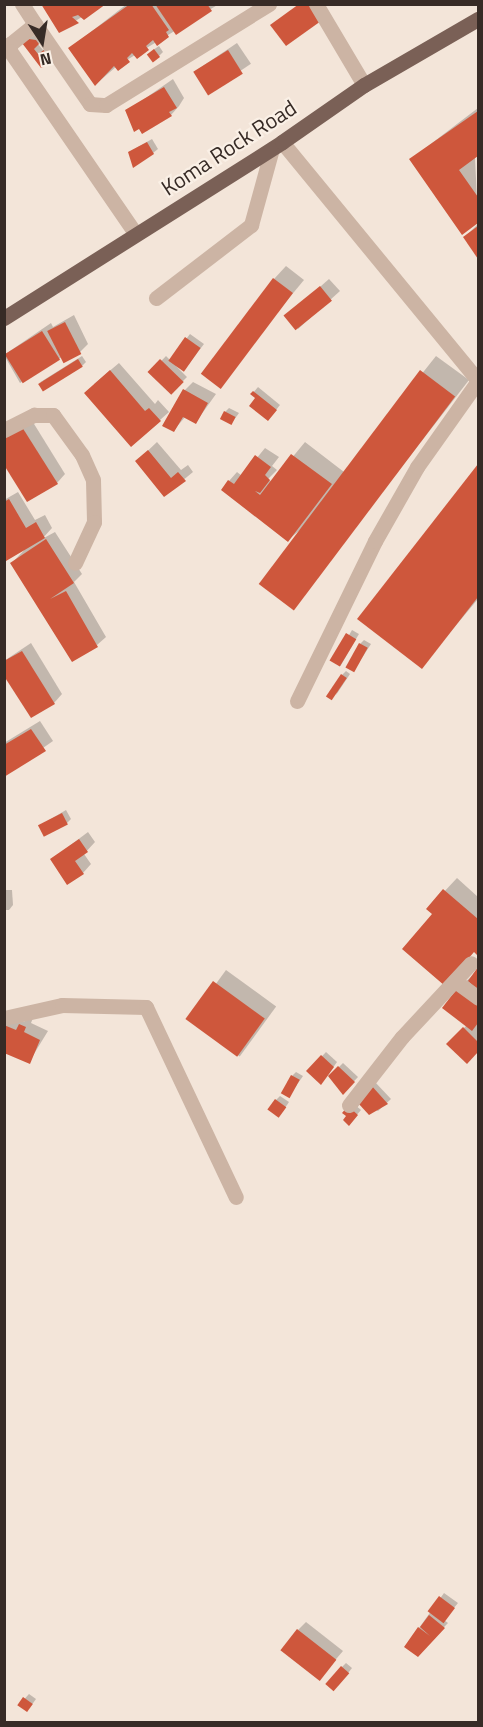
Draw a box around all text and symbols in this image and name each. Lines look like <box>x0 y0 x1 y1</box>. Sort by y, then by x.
north arrow <box>12 12 72 72</box>
text: N <box>38 47 54 72</box>
street label: Koma Rock Road <box>157 95 301 201</box>

